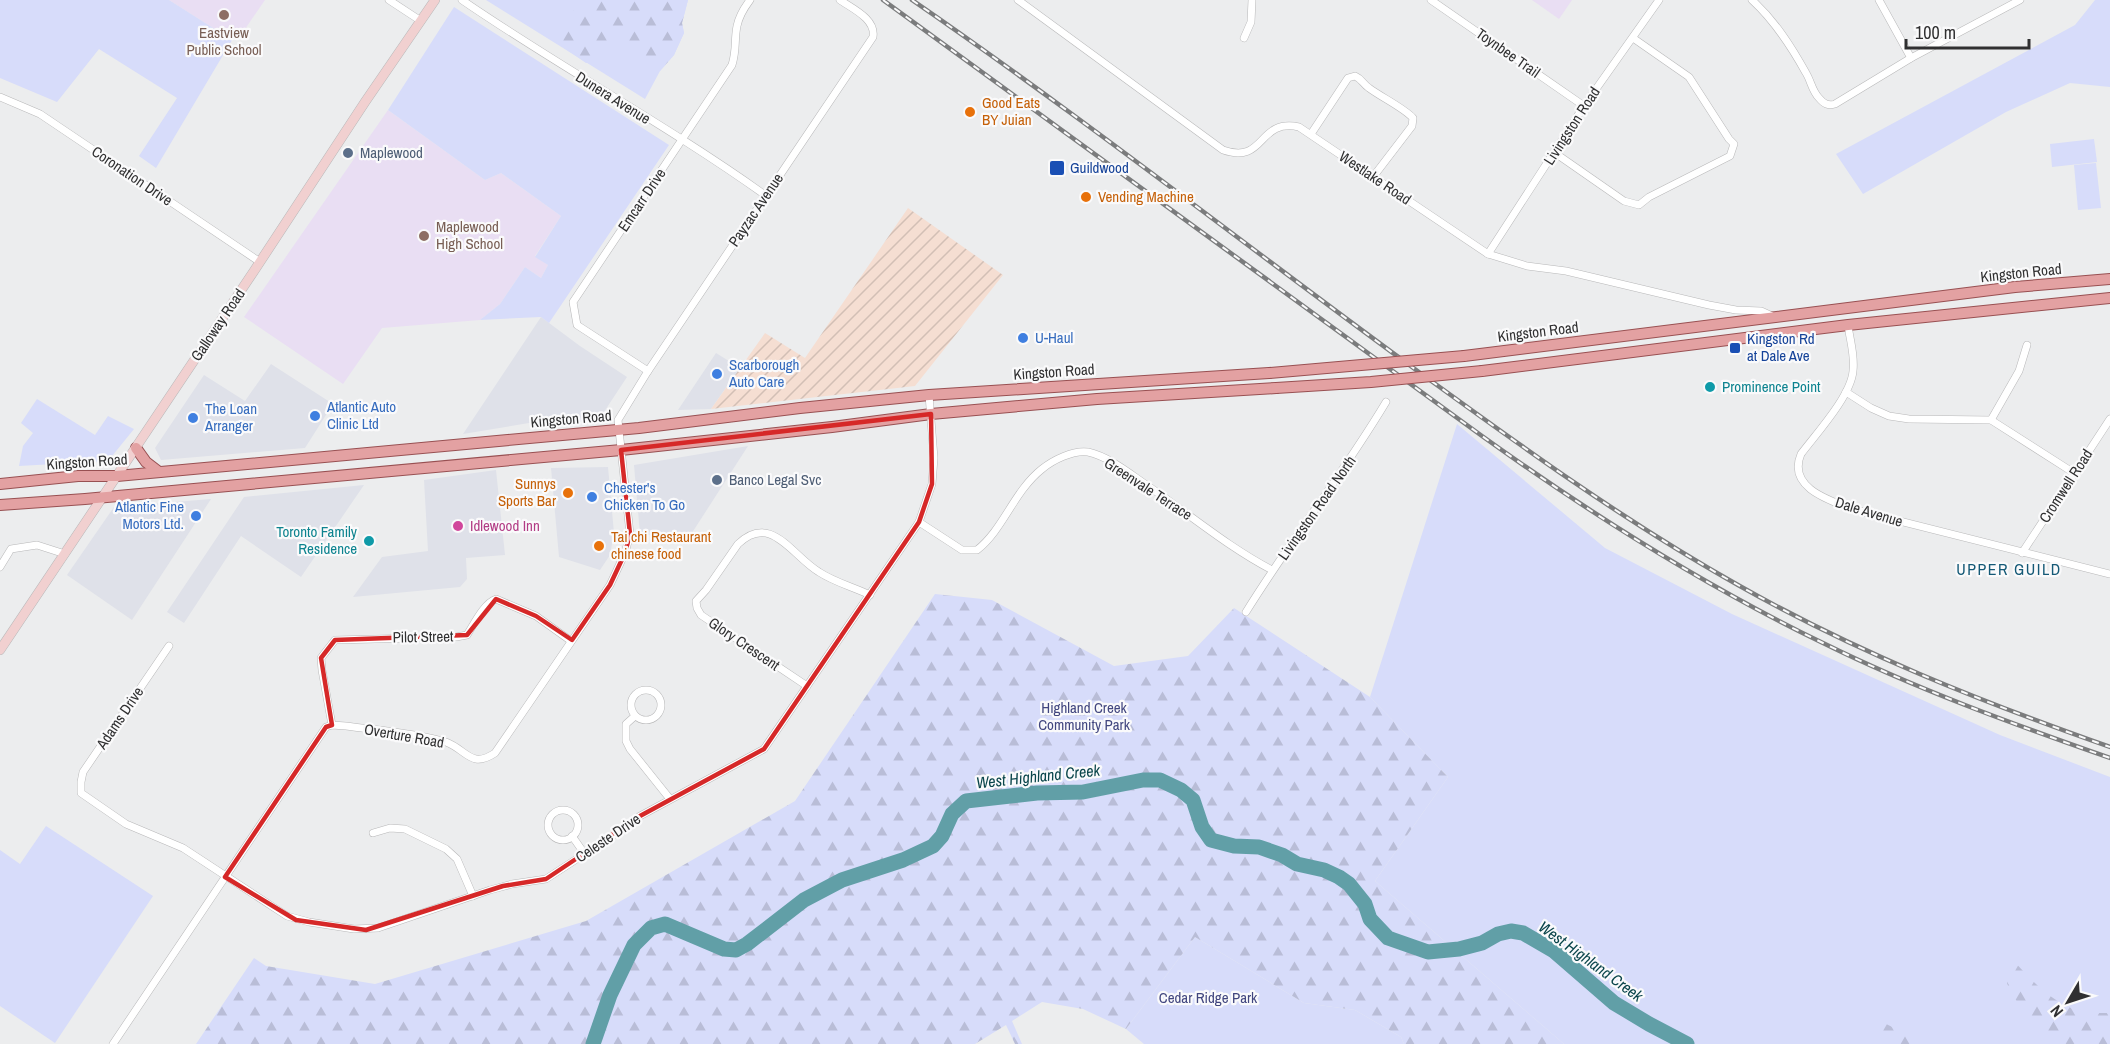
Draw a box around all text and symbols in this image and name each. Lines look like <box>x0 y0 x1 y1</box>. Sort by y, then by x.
marker: Eastview Public School <box>217 8 231 22</box>
scale bar <box>1906 12 2029 50</box>
text: 100 m <box>1915 20 1956 45</box>
place label: Eastview Public School <box>186 22 262 60</box>
street label: Toynbee Trail <box>1472 23 1545 82</box>
street label: Dunera Avenue <box>572 66 655 129</box>
street label: Livingston Road <box>1538 82 1605 169</box>
place label: Good Eats BY Juian <box>982 92 1040 130</box>
marker: Good Eats BY Juian <box>963 105 977 119</box>
street label: Coronation Drive <box>88 141 177 211</box>
place label: Maplewood <box>360 142 423 163</box>
marker: Maplewood <box>341 146 355 160</box>
street label: Westlake Road <box>1335 146 1416 210</box>
place label: Guildwood <box>1070 157 1129 178</box>
marker: Guildwood <box>1048 159 1066 177</box>
street label: Emcarr Drive <box>613 164 671 236</box>
street label: Payzac Avenue <box>723 169 788 251</box>
place label: Vending Machine <box>1098 186 1194 207</box>
marker: Vending Machine <box>1079 190 1093 204</box>
place label: Maplewood High School <box>436 216 503 254</box>
marker: Maplewood High School <box>417 229 431 243</box>
street label: Kingston Road <box>1979 258 2063 287</box>
street label: Galloway Road <box>186 284 250 365</box>
street label: Kingston Road <box>1496 316 1580 347</box>
place label: U-Haul <box>1035 327 1073 348</box>
place label: Kingston Rd at Dale Ave <box>1747 328 1815 366</box>
marker: U-Haul <box>1016 331 1030 345</box>
marker: Kingston Rd at Dale Ave <box>1728 341 1742 355</box>
place label: Scarborough Auto Care <box>728 354 799 392</box>
street label: Kingston Road <box>1013 358 1095 385</box>
marker: Scarborough Auto Care <box>710 367 724 381</box>
place label: Prominence Point <box>1722 376 1821 397</box>
marker: Prominence Point <box>1703 380 1717 394</box>
place label: Atlantic Auto Clinic Ltd <box>326 396 396 434</box>
place label: The Loan Arranger <box>204 398 257 436</box>
street label: Kingston Road <box>530 404 612 433</box>
marker: Atlantic Auto Clinic Ltd <box>308 409 322 423</box>
marker: The Loan Arranger <box>186 411 200 425</box>
street label: Cromwell Road <box>2034 445 2097 527</box>
street label: Kingston Road <box>46 448 128 475</box>
street label: Livingston Road North <box>1273 451 1360 564</box>
street label: Greenvale Terrace <box>1100 452 1196 525</box>
place label: Banco Legal Svc <box>729 469 821 490</box>
place label: Sunnys Sports Bar <box>498 473 556 511</box>
marker: Banco Legal Svc <box>710 473 724 487</box>
place label: Chester's Chicken To Go <box>604 477 685 515</box>
marker: Sunnys Sports Bar <box>561 486 575 500</box>
marker: Chester's Chicken To Go <box>585 490 599 504</box>
street label: Dale Avenue <box>1833 491 1906 532</box>
place label: Atlantic Fine Motors Ltd. <box>114 496 184 534</box>
marker: Atlantic Fine Motors Ltd. <box>189 509 203 523</box>
place label: Idlewood Inn <box>470 515 540 536</box>
marker: Idlewood Inn <box>451 519 465 533</box>
place label: Toronto Family Residence <box>276 521 358 559</box>
place label: Tai chi Restaurant chinese food <box>611 526 712 564</box>
marker: Toronto Family Residence <box>362 534 376 548</box>
marker: Tai chi Restaurant chinese food <box>592 539 606 553</box>
district label: UPPER GUILD <box>1956 558 2062 580</box>
street label: Glory Crescent <box>704 612 785 676</box>
street label: Pilot Street <box>392 625 454 648</box>
street label: Adams Drive <box>90 682 148 754</box>
park label: Highland Creek Community Park <box>1038 697 1131 735</box>
street label: Overture Road <box>363 718 446 753</box>
water label: West Highland Creek <box>975 759 1101 793</box>
street label: Celeste Drive <box>571 808 645 867</box>
water label: West Highland Creek <box>1534 916 1648 1007</box>
north arrow <box>2038 972 2098 1032</box>
park label: Cedar Ridge Park <box>1159 987 1258 1008</box>
text: N <box>2045 1001 2068 1022</box>

